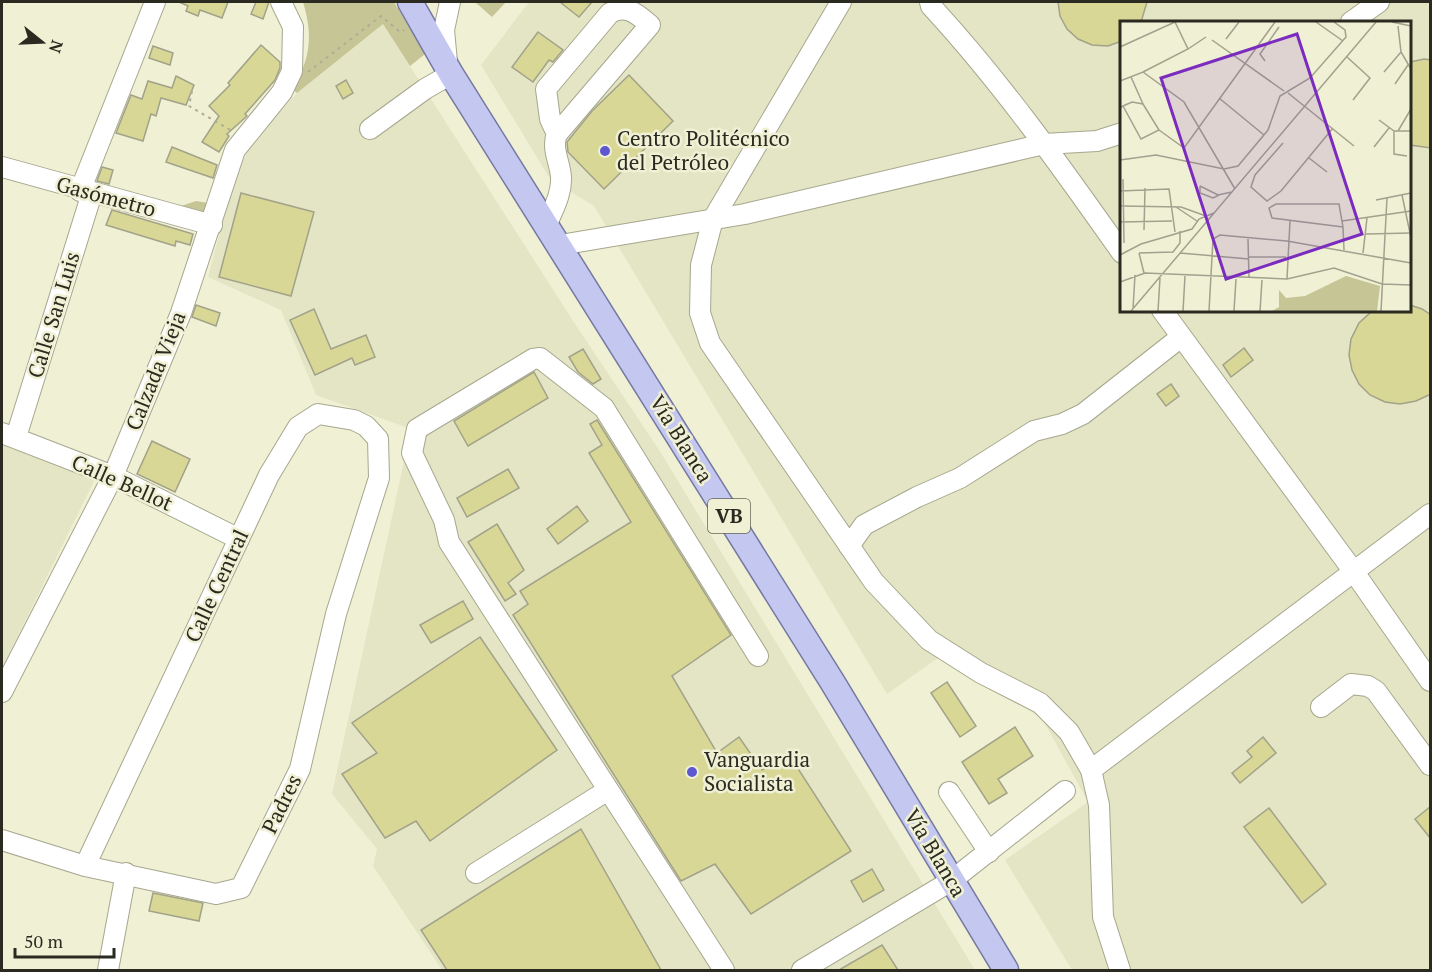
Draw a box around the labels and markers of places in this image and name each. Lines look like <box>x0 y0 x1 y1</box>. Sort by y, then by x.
place label: Centro Politécnico del Petróleo <box>617 124 790 176</box>
marker: Centro Politécnico del Petróleo <box>598 144 612 158</box>
place label: Vanguardia Socialista <box>704 745 810 797</box>
marker: Vanguardia Socialista <box>685 765 699 779</box>

